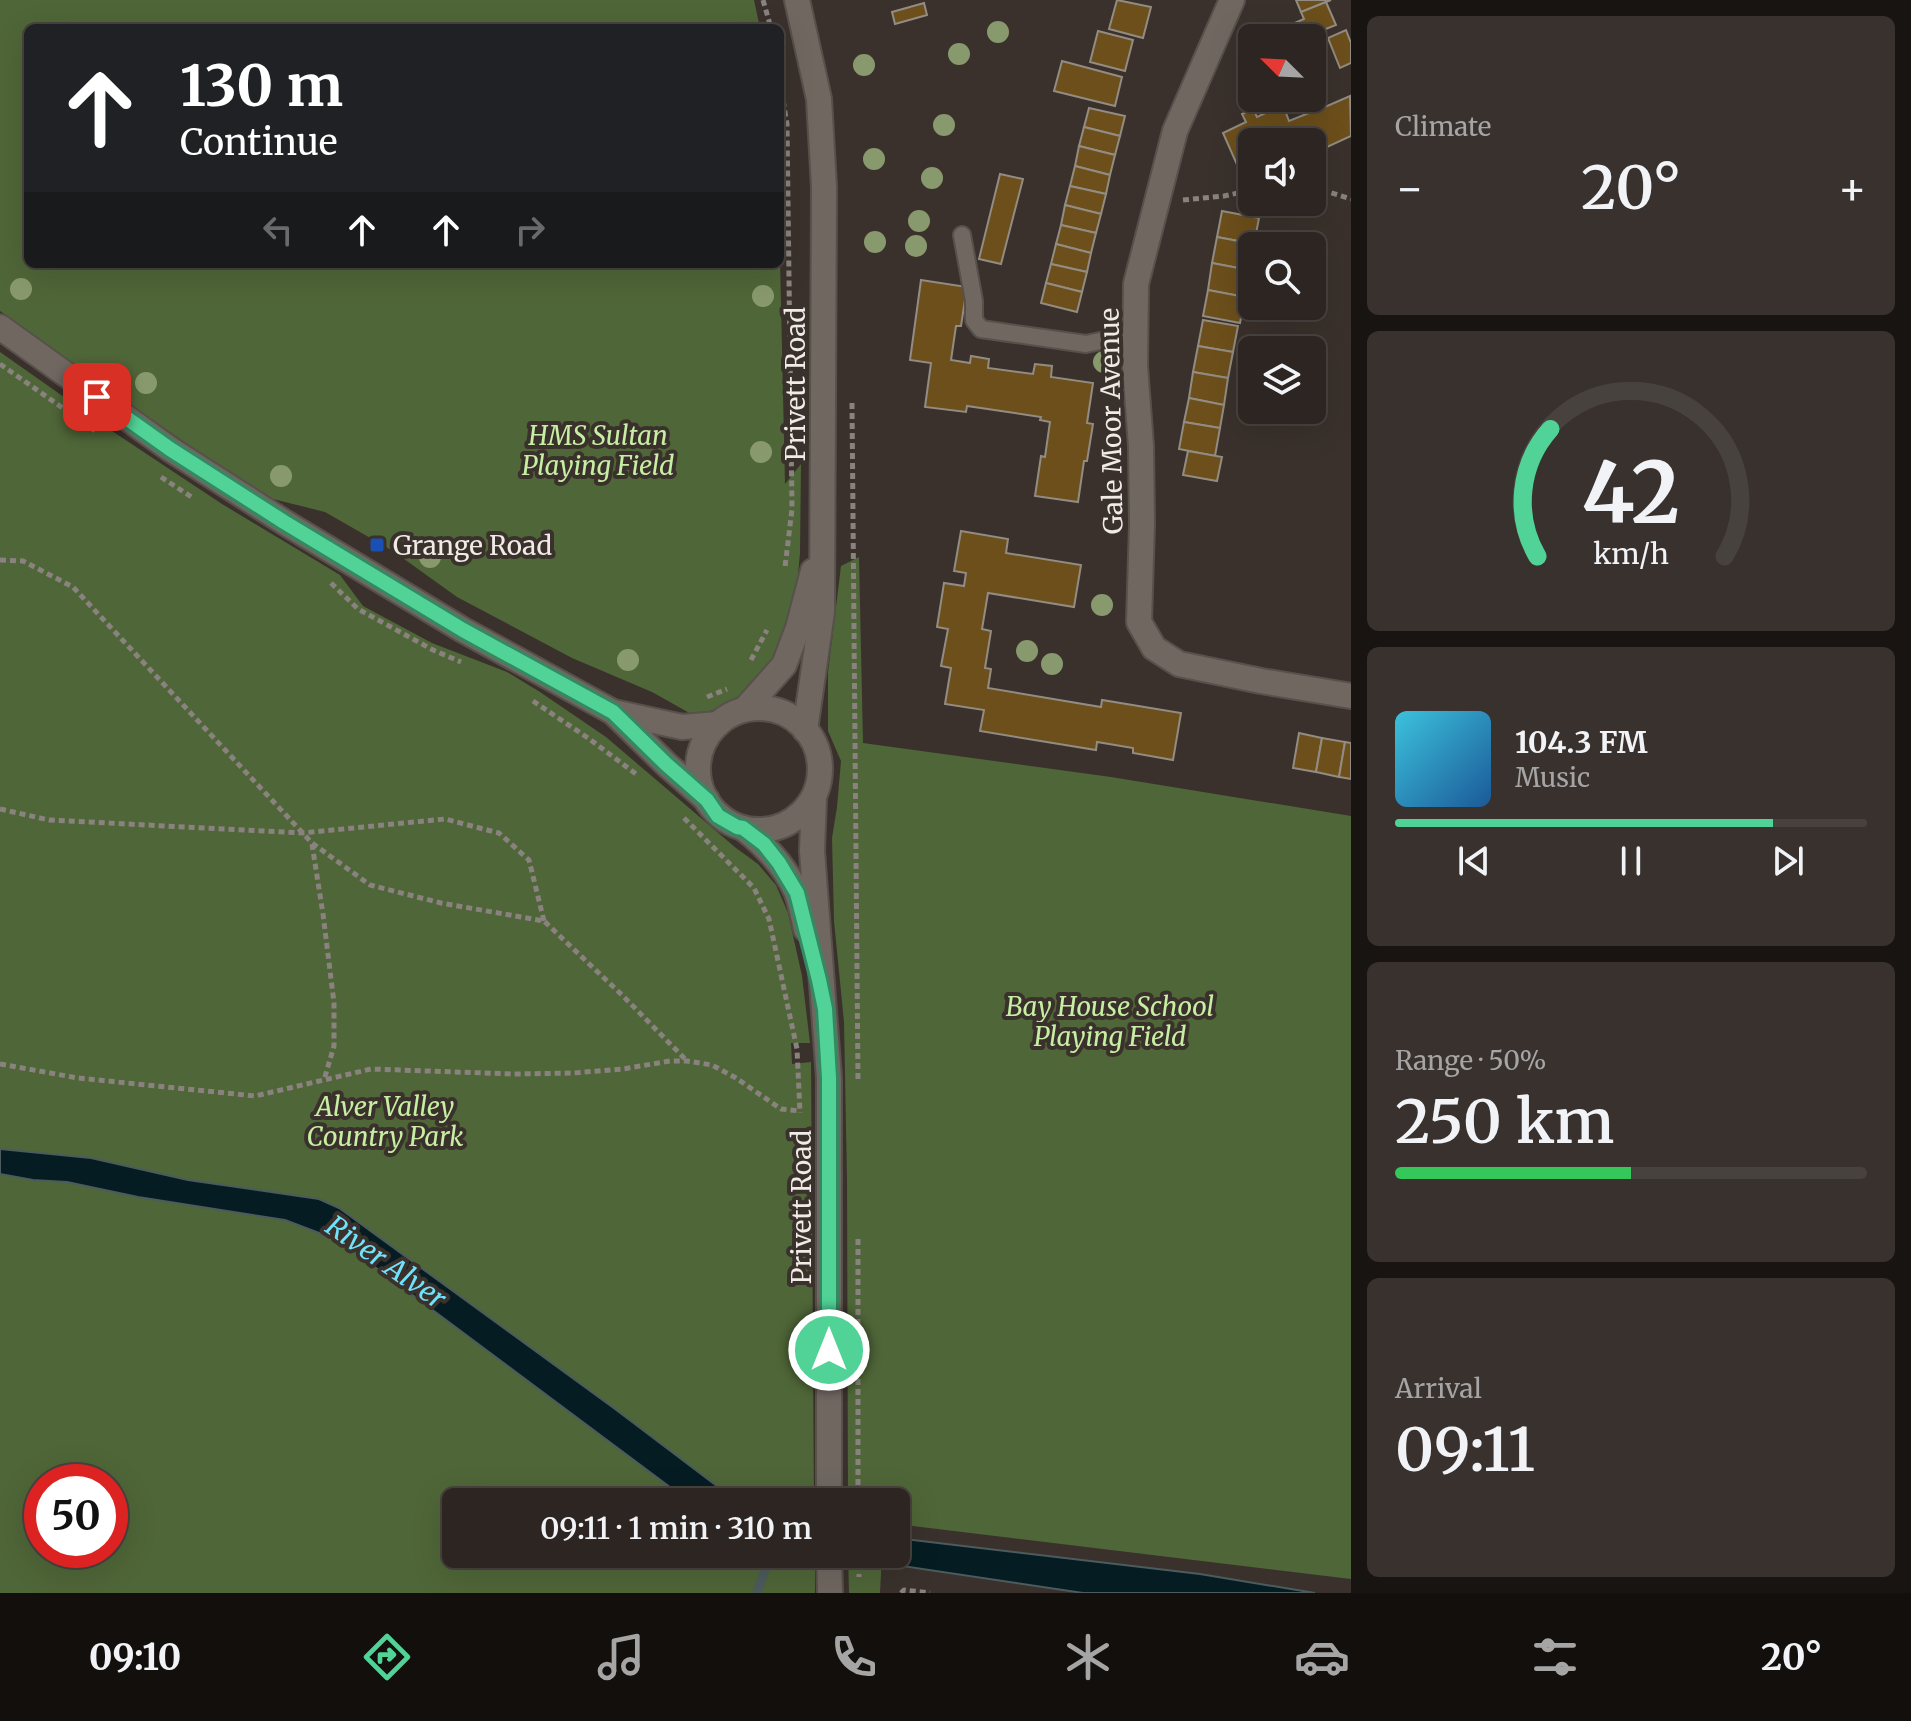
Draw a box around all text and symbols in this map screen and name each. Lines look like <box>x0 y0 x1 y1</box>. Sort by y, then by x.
north arrow <box>1238 24 1326 112</box>
map controls <box>1238 24 1326 424</box>
text: 130 m <box>180 51 343 121</box>
icon: ahead <box>48 56 152 160</box>
text: Climate <box>1395 110 1491 143</box>
text: Continue <box>180 120 338 165</box>
button: sound <box>1238 128 1326 216</box>
text: 20° <box>1581 150 1681 225</box>
text: − <box>1395 161 1424 216</box>
text: + <box>1838 161 1867 216</box>
icon: left <box>256 208 300 252</box>
icon: ahead <box>340 208 384 252</box>
icon: ahead <box>424 208 468 252</box>
icon: right <box>508 208 552 252</box>
button: search <box>1238 232 1326 320</box>
street label: Privett Road <box>779 307 812 461</box>
street label: Gale Moor Avenue <box>1093 308 1129 534</box>
button: layers <box>1238 336 1326 424</box>
pin <box>63 363 131 431</box>
icon: arrive <box>75 375 119 419</box>
park label: HMS Sultan Playing Field <box>522 419 674 482</box>
text: 42 <box>1582 441 1680 546</box>
place label: Grange Road <box>393 529 552 562</box>
marker: Grange Road <box>368 536 386 554</box>
text: km/h <box>1593 536 1669 572</box>
text: 104.3 FM <box>1515 723 1648 761</box>
text: Music <box>1515 761 1590 794</box>
icon: previous <box>1452 839 1496 883</box>
icon: pause <box>1609 839 1653 883</box>
icon: next <box>1766 839 1810 883</box>
park label: Bay House School Playing Field <box>1006 990 1214 1053</box>
text: Range · 50% <box>1395 1044 1547 1077</box>
text: 250 km <box>1395 1084 1614 1159</box>
park label: Alver Valley Country Park <box>307 1090 463 1153</box>
street label: Privett Road <box>785 1130 818 1284</box>
water label: River Alver <box>319 1207 454 1317</box>
position arrow <box>787 1308 871 1392</box>
text: Arrival <box>1395 1372 1482 1405</box>
text: 09:11 <box>1395 1412 1535 1487</box>
speed limit sign: 50 <box>24 1464 128 1568</box>
text: 09:11 · 1 min · 310 m <box>540 1509 812 1547</box>
icon: directions <box>359 1629 415 1685</box>
icon: music <box>593 1629 649 1685</box>
icon: phone <box>826 1629 882 1685</box>
icon: climate <box>1060 1629 1116 1685</box>
icon: car <box>1294 1629 1350 1685</box>
icon: filters <box>1527 1629 1583 1685</box>
text: 09:10 <box>89 1635 181 1680</box>
text: 20° <box>1761 1635 1822 1680</box>

